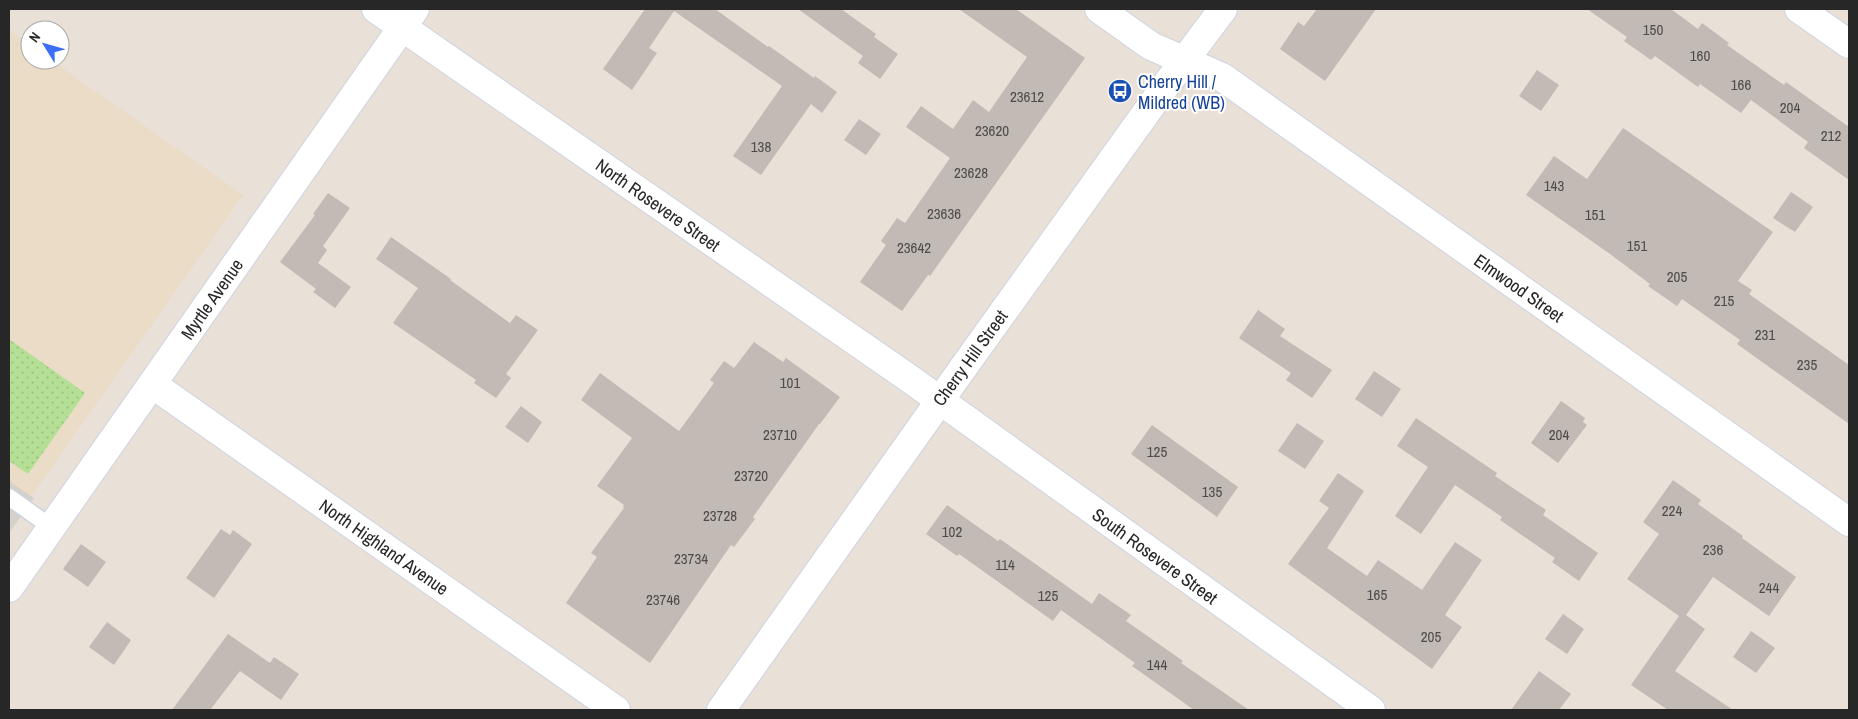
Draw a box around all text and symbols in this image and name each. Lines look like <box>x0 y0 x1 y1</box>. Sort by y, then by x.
house number: 150 <box>1643 19 1663 40</box>
north arrow <box>20 20 70 70</box>
text: N <box>25 28 44 46</box>
house number: 160 <box>1690 45 1710 66</box>
place label: Cherry Hill / Mildred (WB) <box>1138 69 1225 115</box>
house number: 166 <box>1731 74 1751 95</box>
bus stop icon: Cherry Hill / Mildred (WB) <box>1107 78 1133 104</box>
house number: 23612 <box>1010 86 1044 107</box>
house number: 204 <box>1780 97 1800 118</box>
house number: 23620 <box>975 120 1009 141</box>
house number: 212 <box>1821 125 1841 146</box>
house number: 138 <box>751 136 771 157</box>
street label: North Rosevere Street <box>591 153 725 257</box>
house number: 23628 <box>954 162 988 183</box>
house number: 143 <box>1544 175 1564 196</box>
house number: 23636 <box>927 203 961 224</box>
house number: 151 <box>1585 204 1605 225</box>
house number: 151 <box>1627 235 1647 256</box>
house number: 23642 <box>897 237 931 258</box>
street label: Elmwood Street <box>1469 248 1569 328</box>
street label: Myrtle Avenue <box>175 254 249 344</box>
house number: 205 <box>1667 266 1687 287</box>
house number: 215 <box>1714 290 1734 311</box>
street label: Cherry Hill Street <box>927 305 1013 411</box>
house number: 231 <box>1755 324 1775 345</box>
house number: 235 <box>1797 354 1817 375</box>
house number: 101 <box>780 372 800 393</box>
house number: 23710 <box>763 424 797 445</box>
house number: 204 <box>1549 424 1569 445</box>
house number: 125 <box>1147 441 1167 462</box>
house number: 23720 <box>734 465 768 486</box>
house number: 135 <box>1202 481 1222 502</box>
street label: North Highland Avenue <box>314 493 454 601</box>
house number: 224 <box>1662 500 1682 521</box>
street label: South Rosevere Street <box>1087 502 1223 610</box>
house number: 23728 <box>703 505 737 526</box>
house number: 102 <box>942 521 962 542</box>
house number: 236 <box>1703 539 1723 560</box>
house number: 23734 <box>674 548 708 569</box>
house number: 114 <box>995 554 1015 575</box>
house number: 244 <box>1759 577 1779 598</box>
house number: 165 <box>1367 584 1387 605</box>
house number: 125 <box>1038 585 1058 606</box>
house number: 23746 <box>646 589 680 610</box>
house number: 205 <box>1421 626 1441 647</box>
house number: 144 <box>1147 654 1167 675</box>

